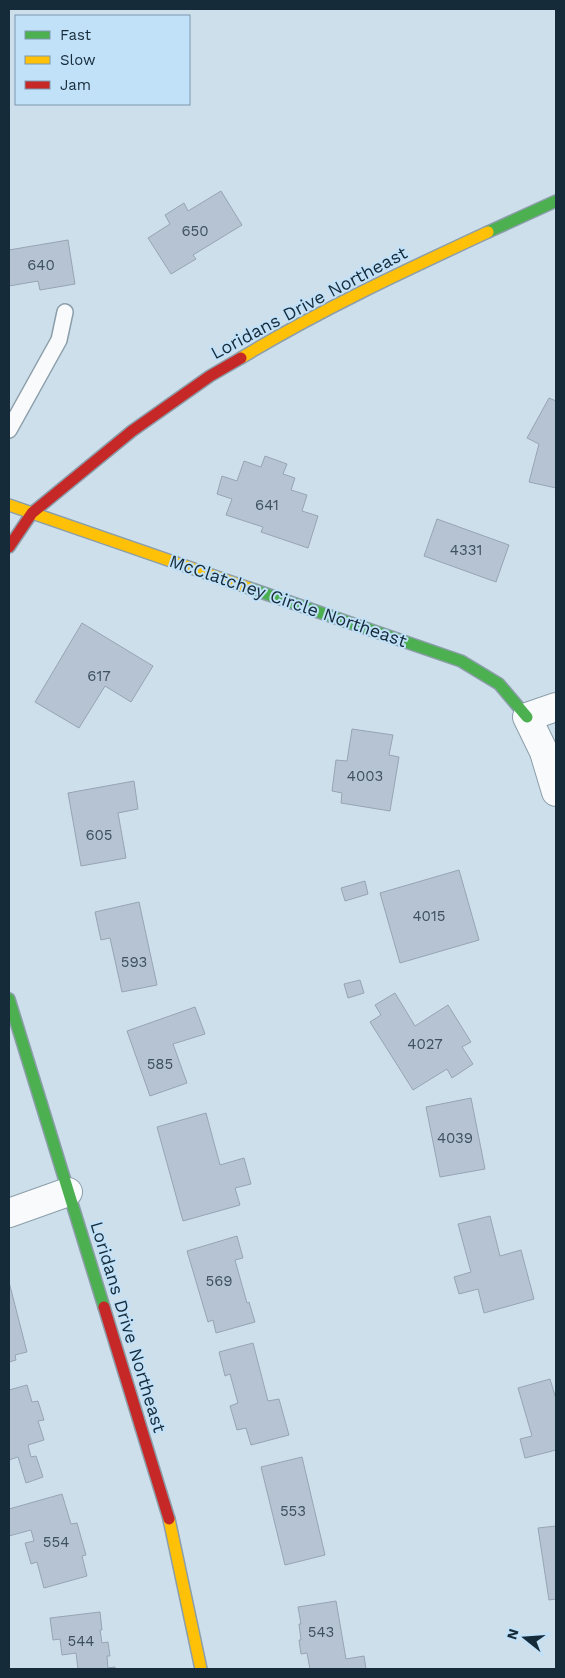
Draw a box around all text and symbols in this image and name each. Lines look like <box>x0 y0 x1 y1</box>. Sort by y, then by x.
legend <box>15 15 190 105</box>
text: Fast <box>60 26 92 44</box>
text: Slow <box>60 51 96 69</box>
text: Jam <box>60 76 91 94</box>
house number: 650 <box>181 222 209 240</box>
street label: Loridans Drive Northeast <box>207 242 411 363</box>
house number: 640 <box>27 256 55 274</box>
house number: 641 <box>255 496 279 514</box>
house number: 4331 <box>450 541 482 559</box>
street label: McClatchey Circle Northeast <box>167 550 410 651</box>
house number: 617 <box>87 667 111 685</box>
house number: 4003 <box>347 767 383 785</box>
house number: 605 <box>85 826 113 844</box>
house number: 4015 <box>412 907 446 925</box>
house number: 593 <box>121 953 147 971</box>
house number: 4027 <box>407 1035 443 1053</box>
house number: 585 <box>147 1055 173 1073</box>
house number: 4039 <box>437 1129 473 1147</box>
street label: Loridans Drive Northeast <box>86 1219 171 1435</box>
house number: 569 <box>205 1272 233 1290</box>
house number: 553 <box>280 1502 306 1520</box>
house number: 554 <box>43 1533 69 1551</box>
north arrow <box>500 1613 550 1663</box>
house number: 543 <box>308 1623 334 1641</box>
text: N <box>503 1627 522 1641</box>
house number: 544 <box>67 1632 95 1650</box>

